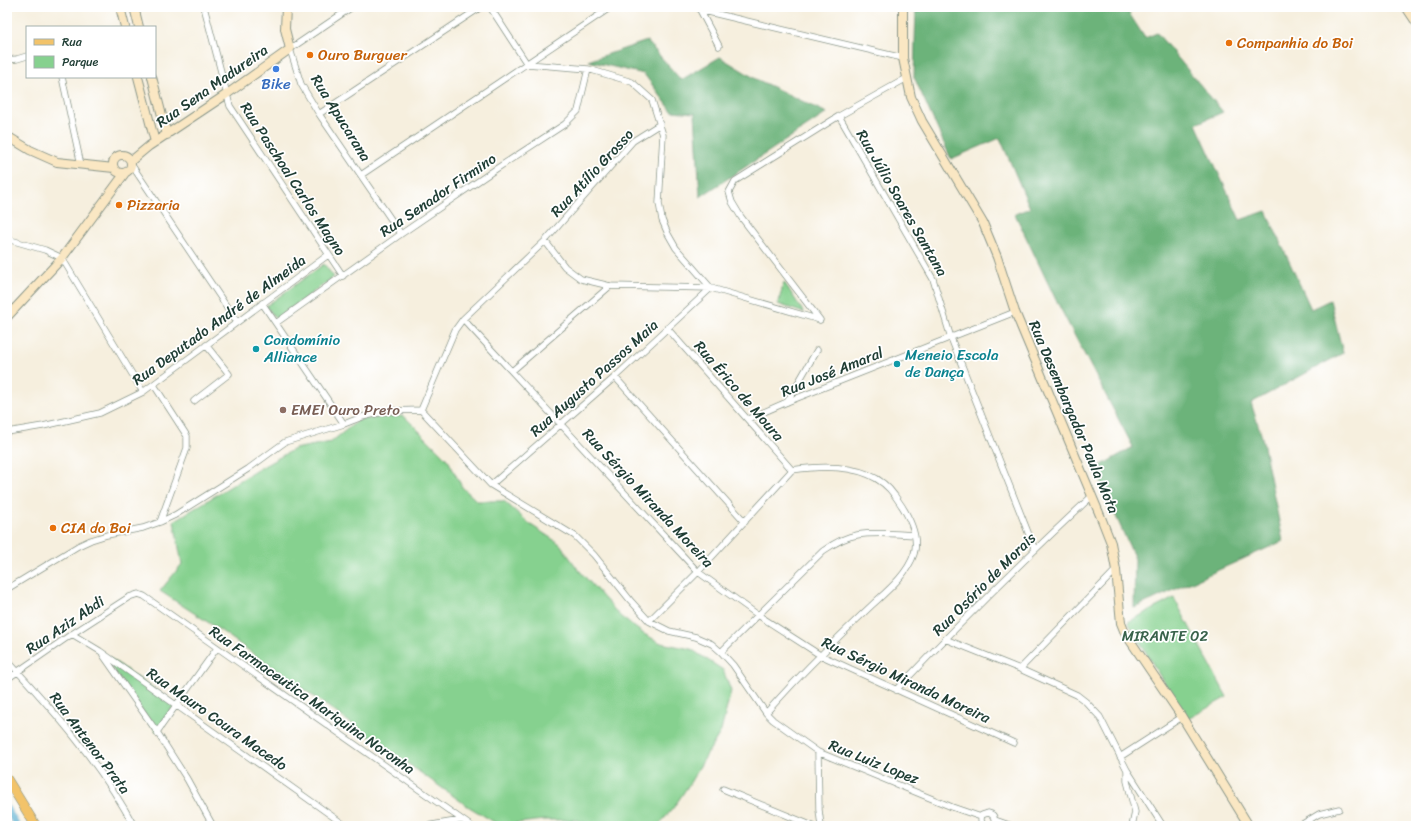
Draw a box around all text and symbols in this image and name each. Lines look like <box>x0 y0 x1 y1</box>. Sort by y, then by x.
legend <box>26 26 156 78</box>
place label: Companhia do Boi <box>1237 30 1354 56</box>
text: Rua <box>62 31 83 53</box>
street label: Rua Sena Madureira <box>150 37 274 135</box>
marker: Companhia do Boi <box>1224 38 1234 48</box>
place label: Ouro Burguer <box>318 42 407 68</box>
marker: Ouro Burguer <box>305 50 315 60</box>
text: Parque <box>62 51 99 73</box>
marker: Bike <box>271 64 281 74</box>
street label: Rua Apucarana <box>304 69 378 167</box>
place label: Bike <box>261 71 291 97</box>
street label: Rua Paschoal Carlos Magno <box>233 97 353 262</box>
street label: Rua Atílio Grosso <box>544 122 641 223</box>
street label: Rua Júlio Soares Santana <box>849 125 955 282</box>
street label: Rua Senador Firmino <box>374 146 502 244</box>
place label: Pizzaria <box>127 192 180 218</box>
marker: Pizzaria <box>114 200 124 210</box>
street label: Rua Deputado André de Almeida <box>126 247 312 392</box>
street label: Rua Augusto Passos Maia <box>524 312 665 443</box>
street label: Rua Desembargador Paula Mota <box>1021 316 1127 518</box>
place label: Condomínio Alliance <box>263 327 340 370</box>
street label: Rua Érico de Moura <box>687 335 791 448</box>
street label: Rua José Amaral <box>777 339 888 404</box>
place label: Meneio Escola de Dança <box>905 342 999 385</box>
marker: Condomínio Alliance <box>251 344 261 354</box>
marker: Meneio Escola de Dança <box>892 359 902 369</box>
place label: EMEI Ouro Preto <box>291 397 400 423</box>
marker: EMEI Ouro Preto <box>278 405 288 415</box>
street label: Rua Sérgio Miranda Moreira <box>576 422 720 574</box>
place label: CIA do Boi <box>61 515 131 541</box>
marker: CIA do Boi <box>48 523 58 533</box>
street label: Rua Osório de Morais <box>926 526 1042 642</box>
street label: Rua Aziz Abdi <box>20 588 110 661</box>
street label: Rua Farmaceutica Mariquina Noronha <box>204 619 421 782</box>
park label: MIRANTE 02 <box>1122 623 1208 649</box>
street label: Rua Sérgio Miranda Moreira <box>817 629 995 731</box>
street label: Rua Mauro Coura Macedo <box>141 660 293 778</box>
street label: Rua Antenor Prata <box>43 686 138 800</box>
street label: Rua Luiz Lopez <box>825 732 924 792</box>

